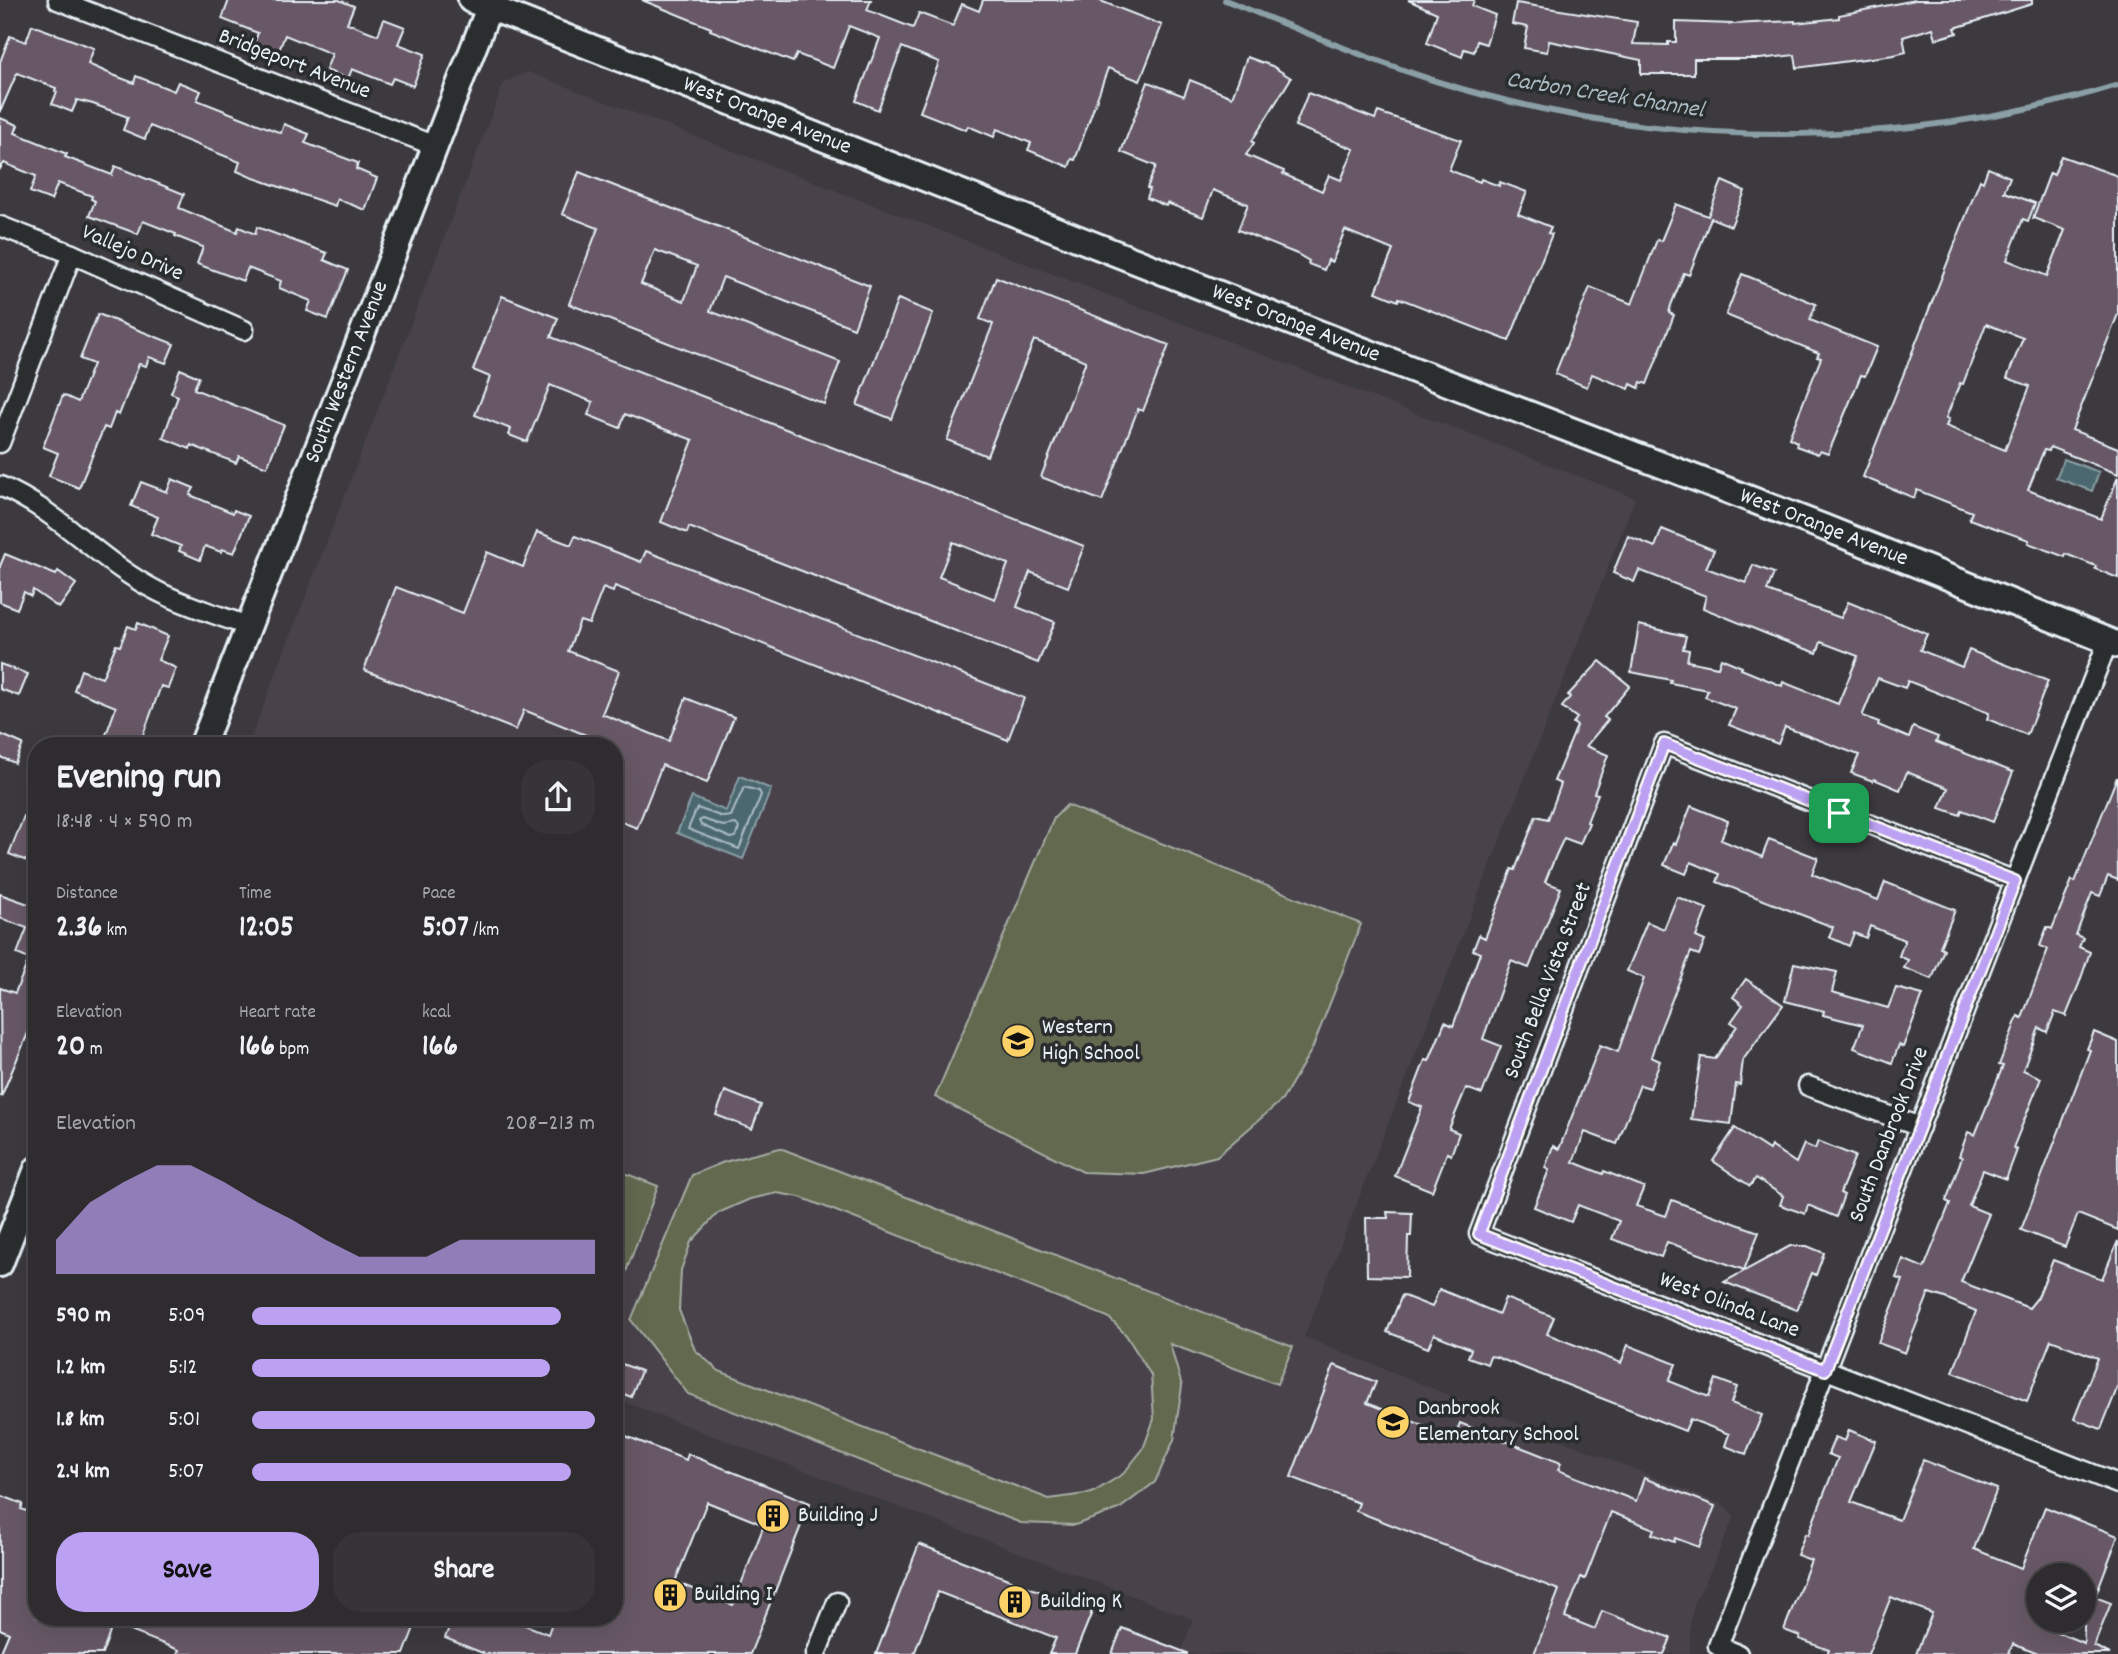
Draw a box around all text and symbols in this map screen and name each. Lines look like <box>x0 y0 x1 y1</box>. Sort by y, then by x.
street label: Bridgeport Avenue <box>213 21 375 109</box>
water label: Carbon Creek Channel <box>1504 64 1708 129</box>
street label: West Orange Avenue <box>678 68 856 164</box>
street label: Vallejo Drive <box>76 217 188 291</box>
street label: South Western Avenue <box>297 276 398 469</box>
street label: West Orange Avenue <box>1207 276 1385 372</box>
street label: West Orange Avenue <box>1735 480 1913 576</box>
text: Evening run <box>56 752 221 807</box>
button: share <box>521 760 595 834</box>
pin <box>1809 783 1869 843</box>
icon: arrive <box>1820 794 1858 832</box>
text: 18:48 · 4 × 590 m <box>56 806 192 839</box>
street label: South Bella Vista Street <box>1496 878 1602 1084</box>
text: Distance <box>56 881 118 908</box>
text: Time <box>239 881 272 908</box>
text: Pace <box>422 881 456 908</box>
text: 2.36 <box>56 908 102 951</box>
text: 12:05 <box>239 908 294 951</box>
text: 5:07 <box>422 908 469 951</box>
text: km <box>102 918 127 945</box>
text: /km <box>469 918 499 945</box>
text: Elevation <box>56 1000 122 1027</box>
text: Heart rate <box>239 1000 316 1027</box>
text: kcal <box>422 1000 451 1027</box>
place label: Western High School <box>1042 1012 1140 1071</box>
school or university icon: Western High School <box>999 1022 1037 1060</box>
text: 20 <box>56 1027 85 1070</box>
text: 166 <box>239 1027 275 1070</box>
text: 166 <box>422 1027 458 1070</box>
text: m <box>85 1037 103 1064</box>
text: bpm <box>275 1037 309 1064</box>
street label: South Danbrook Drive <box>1841 1042 1939 1228</box>
text: Elevation <box>56 1108 136 1141</box>
text: 208–213 m <box>505 1108 595 1141</box>
street label: West Olinda Lane <box>1654 1264 1804 1348</box>
text: 590 m <box>56 1300 111 1333</box>
text: 5:09 <box>168 1300 206 1333</box>
text: 1.2 km <box>56 1352 105 1385</box>
text: 5:12 <box>168 1352 198 1385</box>
place label: Danbrook Elementary School <box>1418 1393 1579 1452</box>
school or university icon: Danbrook Elementary School <box>1374 1403 1412 1441</box>
text: 1.8 km <box>56 1404 105 1437</box>
text: 5:01 <box>168 1404 200 1437</box>
text: 2.4 km <box>56 1456 110 1489</box>
text: 5:07 <box>168 1456 204 1489</box>
building icon: Building J <box>754 1497 792 1535</box>
place label: Building J <box>798 1500 878 1533</box>
button: Save <box>56 1532 319 1612</box>
button: Share <box>333 1532 595 1612</box>
map controls <box>2026 1563 2096 1633</box>
button: layers <box>2026 1563 2096 1633</box>
building icon: Building I <box>651 1576 689 1614</box>
place label: Building I <box>694 1579 773 1612</box>
building icon: Building K <box>996 1583 1034 1621</box>
place label: Building K <box>1040 1586 1122 1619</box>

